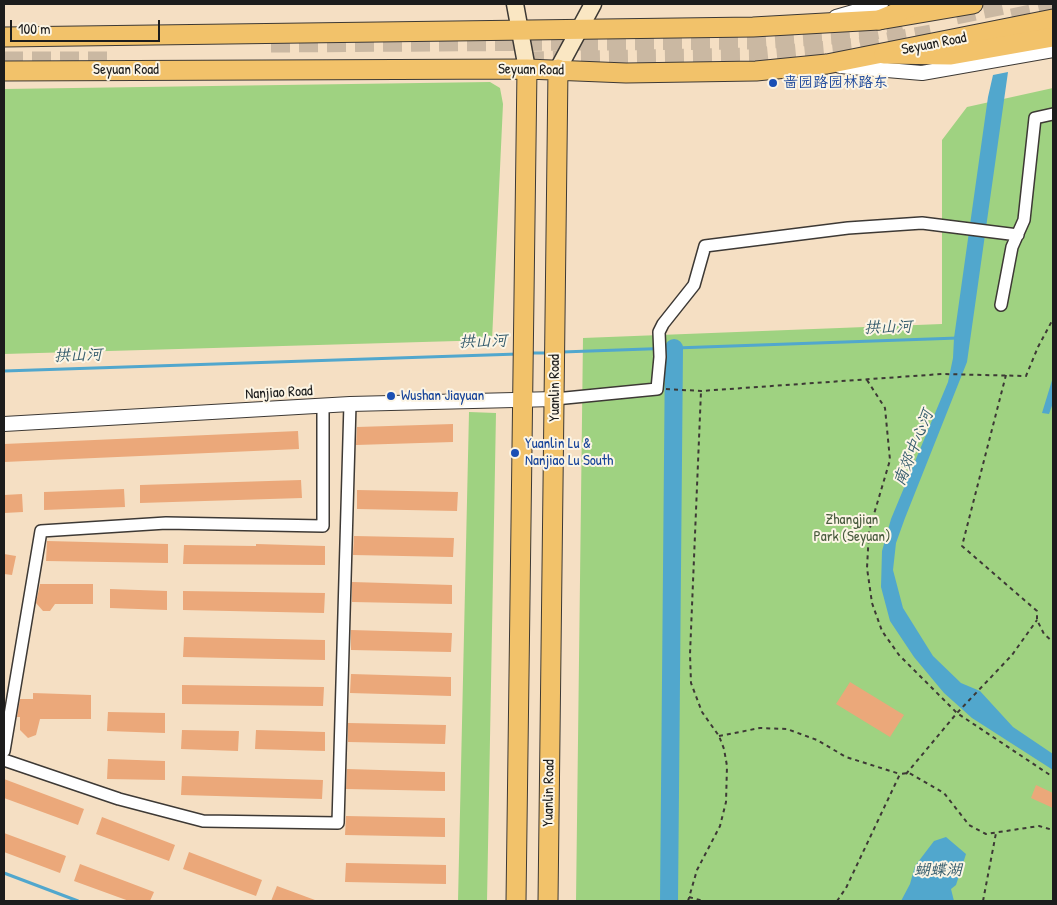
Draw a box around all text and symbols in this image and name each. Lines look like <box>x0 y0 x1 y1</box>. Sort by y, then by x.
scale bar <box>12 10 162 42</box>
text: 100 m <box>18 18 51 39</box>
street label: Seyuan Road <box>900 29 968 59</box>
street label: Seyuan Road <box>498 60 564 80</box>
street label: Seyuan Road <box>93 61 159 79</box>
place label: 啬园路园林路东 <box>783 74 888 92</box>
marker: 啬园路园林路东 <box>767 77 779 89</box>
water label: 拱山河 <box>864 318 912 338</box>
water label: 拱山河 <box>459 332 507 352</box>
water label: 拱山河 <box>54 346 102 366</box>
street label: Yuanlin Road <box>546 354 564 422</box>
street label: Nanjiao Road <box>245 382 313 404</box>
place label: Wushan Jiayuan <box>401 387 484 405</box>
marker: Wushan Jiayuan <box>385 390 397 402</box>
water label: 南郊中心河 <box>890 407 938 489</box>
place label: Yuanlin Lu & Nanjiao Lu South <box>525 435 613 470</box>
marker: Yuanlin Lu & Nanjiao Lu South <box>509 447 521 459</box>
park label: Zhangjian Park (Seyuan) <box>814 511 890 546</box>
street label: Yuanlin Road <box>539 759 559 827</box>
water label: 蝴蝶湖 <box>914 861 962 881</box>

